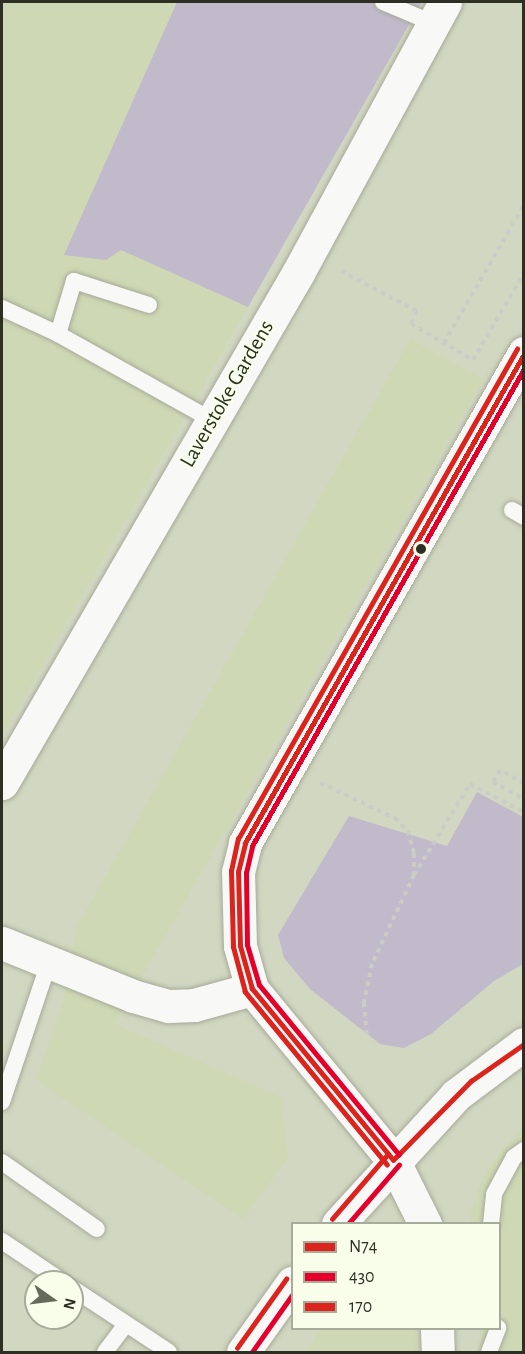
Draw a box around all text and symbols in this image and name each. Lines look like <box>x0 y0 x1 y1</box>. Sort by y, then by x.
street label: Laverstoke Gardens <box>174 316 280 472</box>
unlabelled marker <box>415 543 427 555</box>
legend <box>291 1222 501 1330</box>
text: N74 <box>349 1238 377 1256</box>
text: 430 <box>349 1268 375 1286</box>
north arrow <box>24 1270 84 1330</box>
text: N <box>60 1297 79 1311</box>
text: 170 <box>349 1298 372 1316</box>

